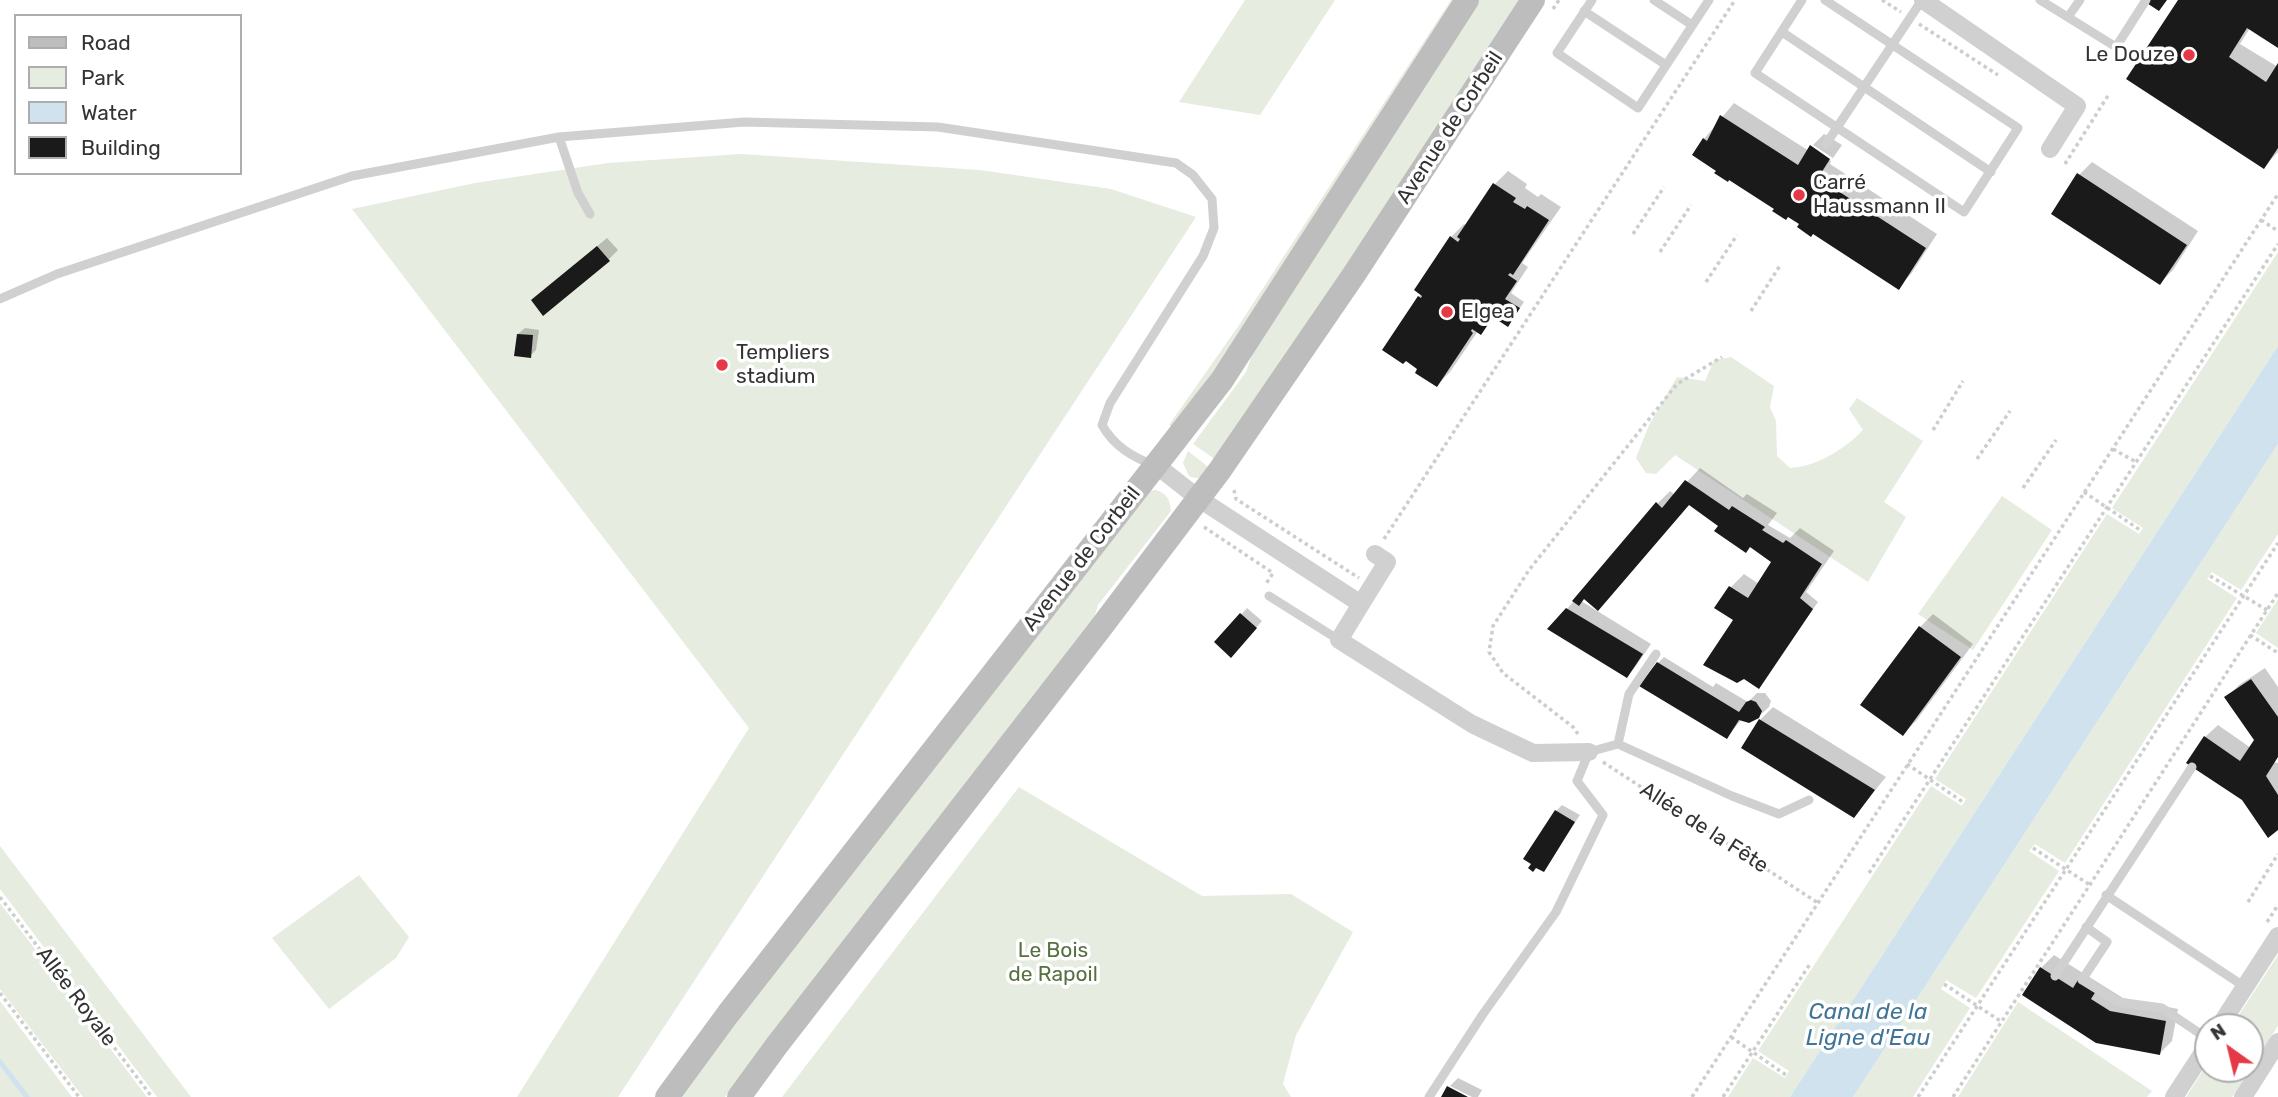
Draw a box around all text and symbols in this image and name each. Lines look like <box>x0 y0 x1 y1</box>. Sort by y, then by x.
legend <box>14 14 242 175</box>
text: Road <box>81 30 131 55</box>
place label: Le Douze <box>2085 42 2175 68</box>
street label: Avenue de Corbeil <box>1391 47 1509 209</box>
marker: Le Douze <box>2181 47 2197 63</box>
text: Park <box>81 65 125 90</box>
text: Water <box>81 100 137 125</box>
text: Building <box>81 135 161 160</box>
place label: Carré Haussmann II <box>1813 170 1946 220</box>
marker: Carré Haussmann II <box>1791 187 1807 203</box>
place label: Elgea <box>1461 299 1515 325</box>
marker: Elgea <box>1439 304 1455 320</box>
place label: Templiers stadium <box>736 340 830 390</box>
marker: Templiers stadium <box>714 357 730 373</box>
street label: Avenue de Corbeil <box>1018 482 1146 636</box>
street label: Allée de la Fête <box>1635 777 1773 879</box>
park label: Le Bois de Rapoil <box>1008 938 1098 988</box>
street label: Allée Royale <box>30 942 122 1052</box>
water label: Canal de la Ligne d'Eau <box>1806 998 1930 1052</box>
north arrow <box>2194 1013 2264 1083</box>
text: N <box>2206 1018 2230 1045</box>

